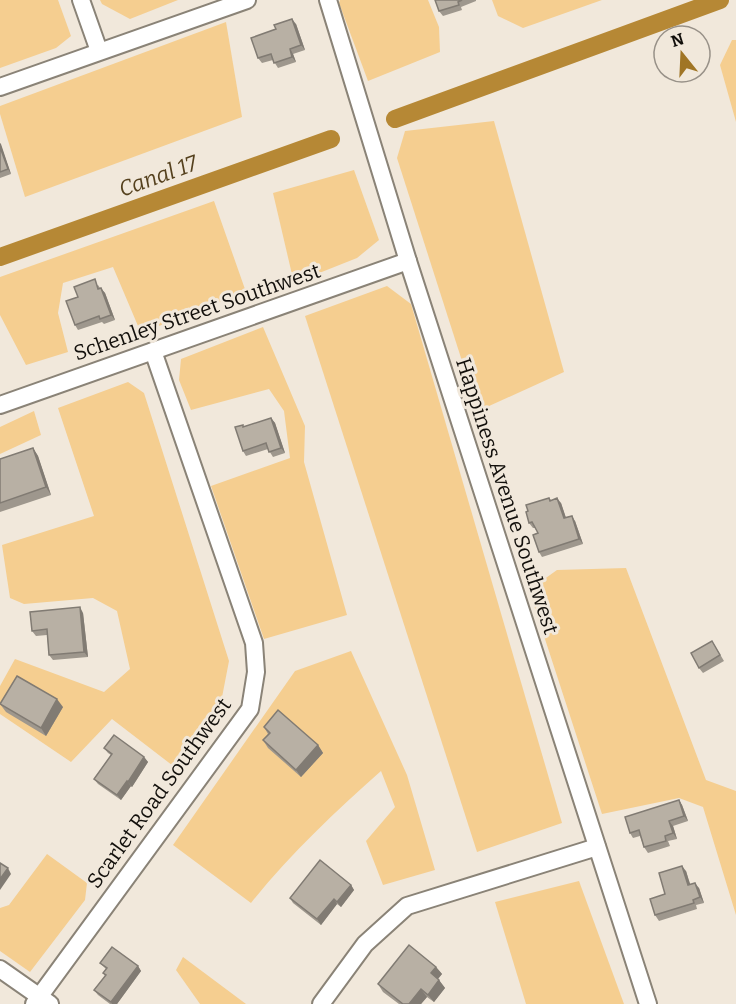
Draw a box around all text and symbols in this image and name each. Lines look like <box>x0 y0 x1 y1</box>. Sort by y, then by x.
north arrow <box>652 24 712 84</box>
text: N <box>669 29 686 51</box>
water label: Canal 17 <box>115 149 202 203</box>
street label: Schenley Street Southwest <box>70 257 324 367</box>
street label: Happiness Avenue Southwest <box>450 355 564 638</box>
street label: Scarlet Road Southwest <box>81 692 237 893</box>

